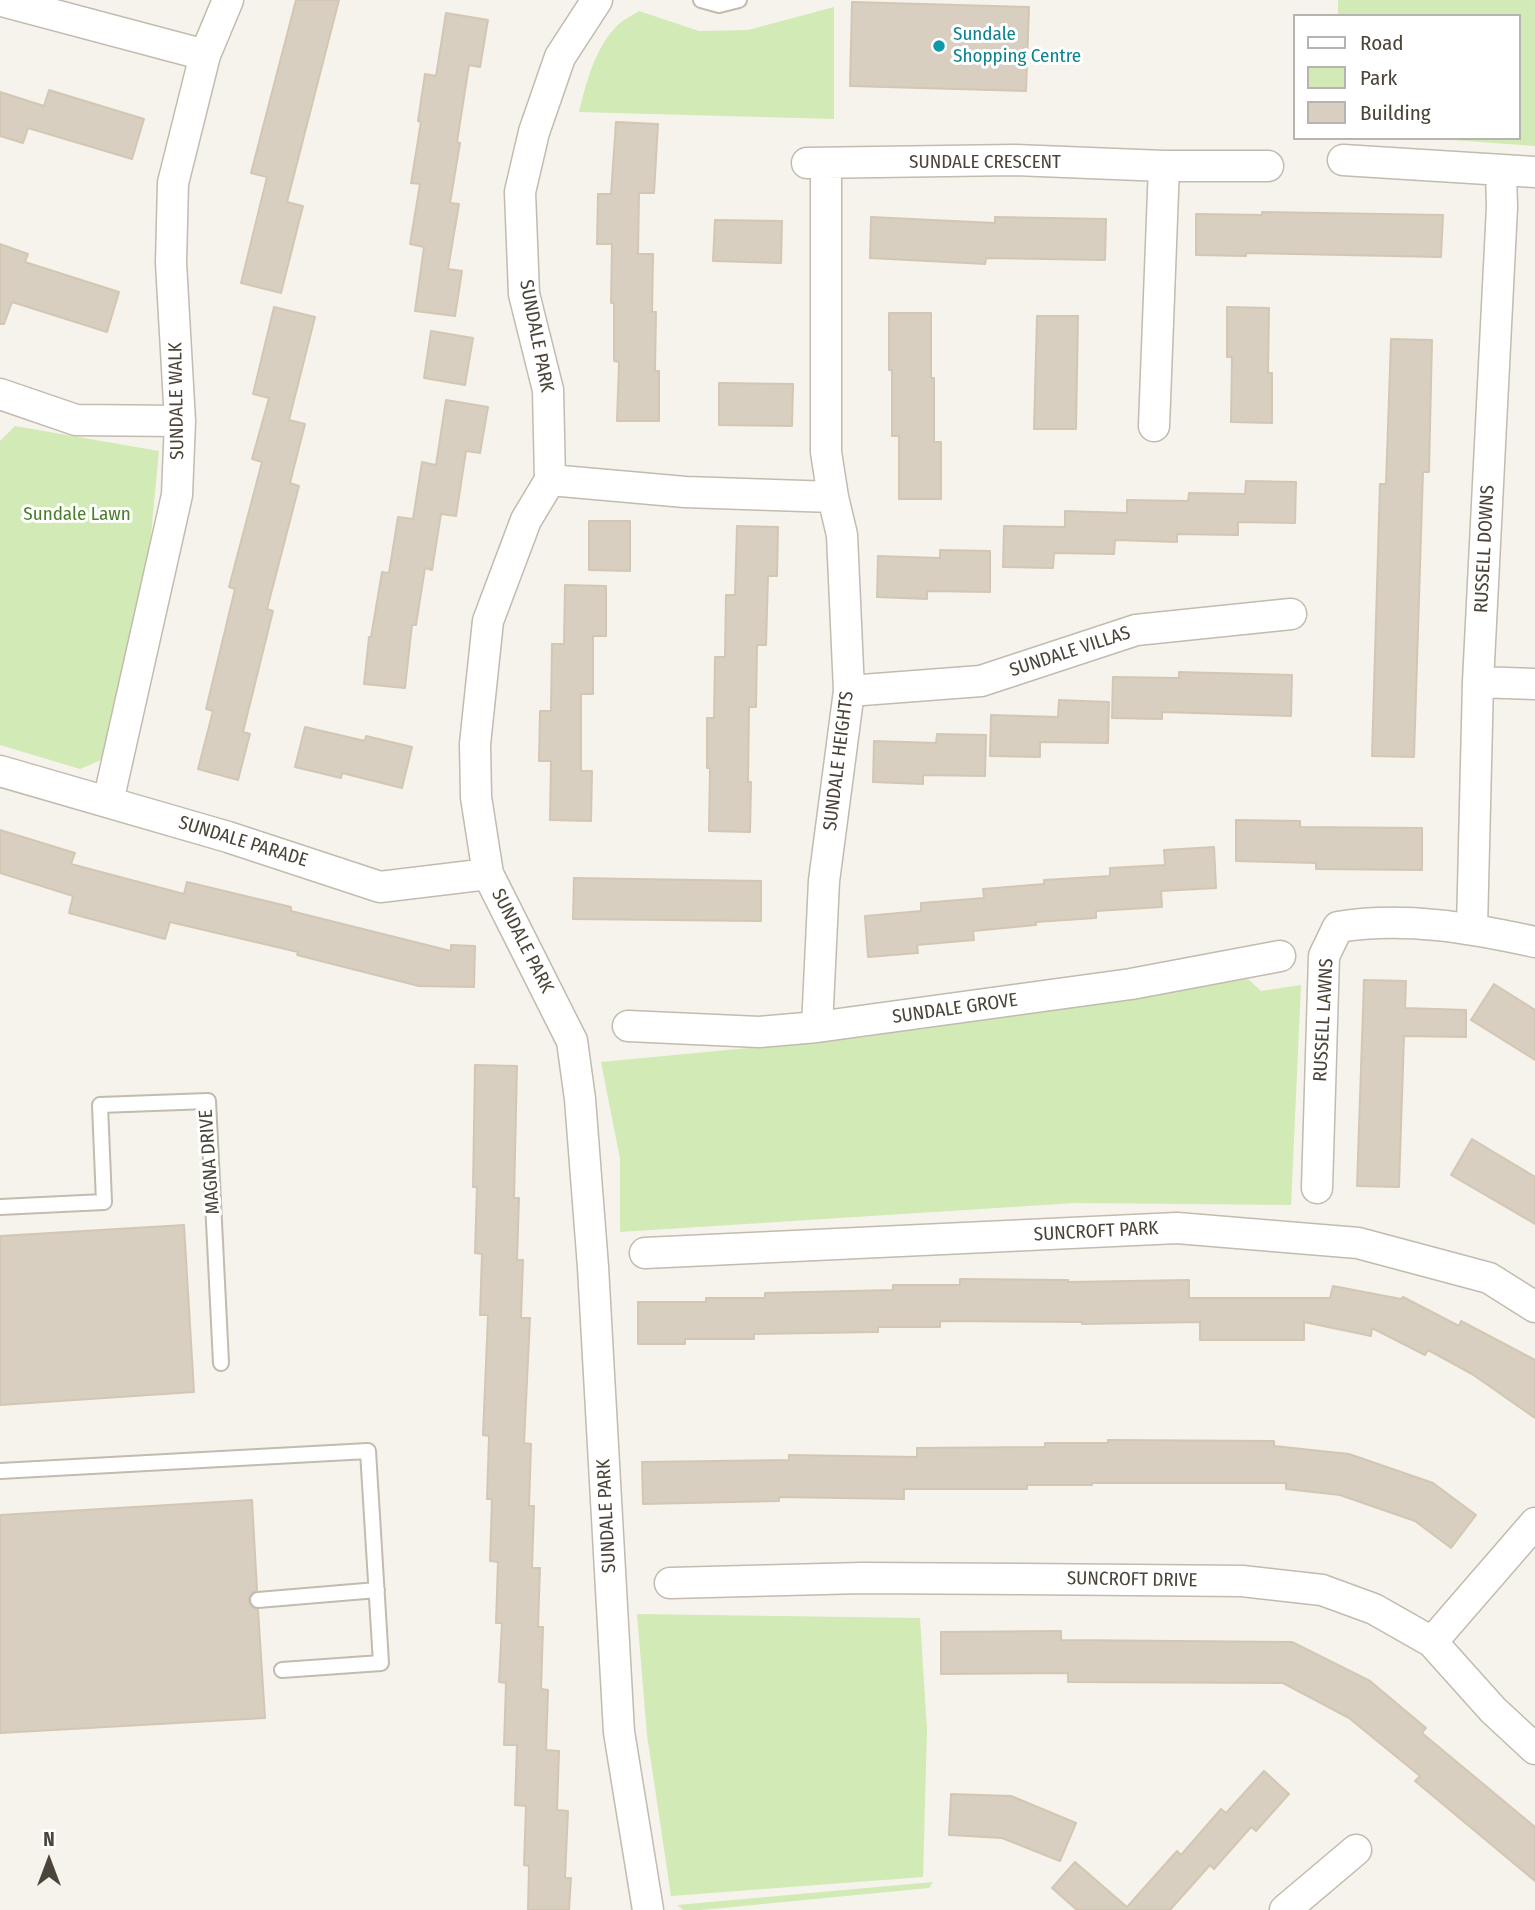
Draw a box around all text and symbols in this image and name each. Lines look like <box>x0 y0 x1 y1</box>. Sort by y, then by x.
legend <box>1294 14 1521 140</box>
place label: Sundale Shopping Centre <box>953 24 1081 68</box>
text: Road <box>1360 30 1404 56</box>
marker: Sundale Shopping Centre <box>931 38 947 54</box>
text: Park <box>1360 65 1397 91</box>
text: Building <box>1360 100 1431 126</box>
street label: SUNDALE CRESCENT <box>909 152 1061 174</box>
street label: SUNDALE PARK <box>514 278 558 394</box>
street label: SUNDALE WALK <box>165 342 189 460</box>
street label: RUSSELL DOWNS <box>1470 484 1500 614</box>
park label: Sundale Lawn <box>23 504 131 526</box>
street label: SUNDALE VILLAS <box>1007 622 1133 682</box>
street label: SUNDALE HEIGHTS <box>819 690 859 832</box>
street label: SUNDALE PARADE <box>176 812 310 872</box>
street label: SUNDALE PARK <box>486 885 558 997</box>
street label: RUSSELL LAWNS <box>1309 958 1339 1082</box>
street label: SUNDALE GROVE <box>891 989 1019 1029</box>
street label: MAGNA DRIVE <box>195 1109 225 1215</box>
street label: SUNCROFT PARK <box>1033 1217 1159 1247</box>
street label: SUNDALE PARK <box>593 1459 621 1573</box>
street label: SUNCROFT DRIVE <box>1067 1567 1197 1593</box>
north arrow <box>14 1826 84 1896</box>
text: N <box>43 1828 55 1851</box>

